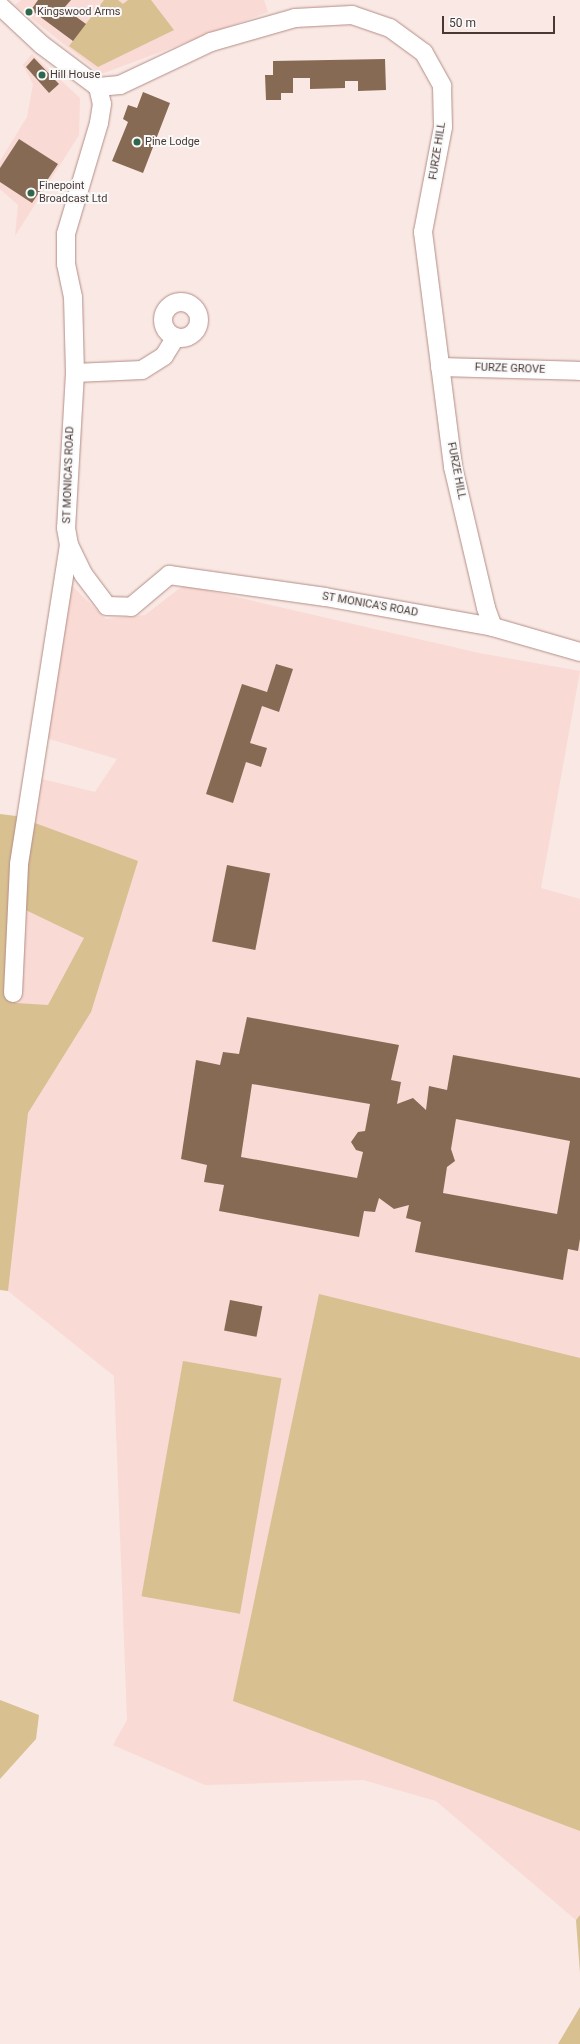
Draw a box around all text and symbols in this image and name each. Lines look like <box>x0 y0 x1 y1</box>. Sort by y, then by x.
place label: Kingswood Arms <box>37 5 120 19</box>
marker: Kingswood Arms <box>24 7 34 17</box>
scale bar <box>444 8 557 34</box>
text: 50 m <box>449 16 476 30</box>
place label: Hill House <box>50 68 100 82</box>
marker: Hill House <box>37 70 47 80</box>
street label: FURZE HILL <box>427 121 449 181</box>
place label: Pine Lodge <box>145 135 200 149</box>
marker: Pine Lodge <box>132 137 142 147</box>
place label: Finepoint Broadcast Ltd <box>39 180 107 206</box>
marker: Finepoint Broadcast Ltd <box>26 188 36 198</box>
street label: FURZE GROVE <box>475 361 545 377</box>
street label: ST MONICA'S ROAD <box>61 426 77 524</box>
street label: FURZE HILL <box>444 441 468 501</box>
street label: ST MONICA'S ROAD <box>321 590 419 620</box>

